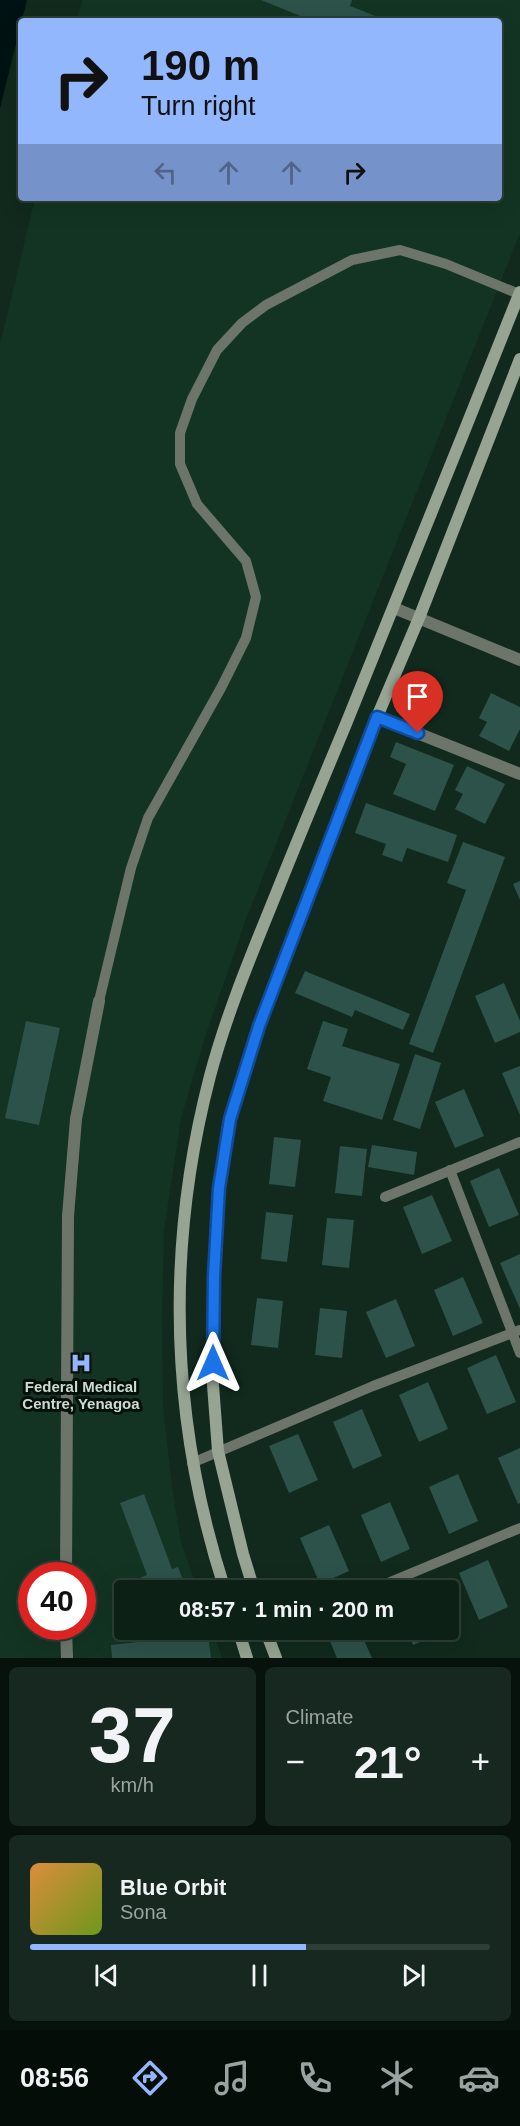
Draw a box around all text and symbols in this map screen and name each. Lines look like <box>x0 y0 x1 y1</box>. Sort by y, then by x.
icon: right <box>42 42 120 120</box>
text: 190 m <box>141 42 260 89</box>
text: Turn right <box>141 91 256 121</box>
icon: left <box>149 156 182 189</box>
icon: ahead <box>212 156 245 189</box>
icon: ahead <box>275 156 308 189</box>
icon: right <box>338 156 371 189</box>
pin <box>392 671 443 733</box>
icon: arrive <box>401 680 434 713</box>
position arrow <box>181 1331 245 1395</box>
hospital icon: Federal Medical Centre, Yenagoa <box>69 1351 93 1375</box>
place label: Federal Medical Centre, Yenagoa <box>22 1378 140 1412</box>
speed limit sign: 40 <box>18 1562 96 1640</box>
text: 08:57 · 1 min · 200 m <box>179 1597 394 1622</box>
text: 37 <box>89 1691 176 1779</box>
text: Climate <box>286 1706 353 1728</box>
text: 21° <box>354 1737 422 1788</box>
text: − <box>286 1743 305 1780</box>
text: + <box>471 1743 490 1780</box>
text: km/h <box>111 1774 154 1796</box>
text: Blue Orbit <box>120 1875 226 1900</box>
text: Sona <box>120 1901 167 1923</box>
icon: previous <box>90 1959 123 1992</box>
icon: pause <box>243 1959 276 1992</box>
icon: next <box>397 1959 430 1992</box>
icon: directions <box>129 2057 171 2099</box>
icon: music <box>211 2057 253 2099</box>
icon: phone <box>294 2057 336 2099</box>
icon: climate <box>376 2057 418 2099</box>
icon: car <box>458 2057 500 2099</box>
text: 08:56 <box>20 2063 89 2093</box>

